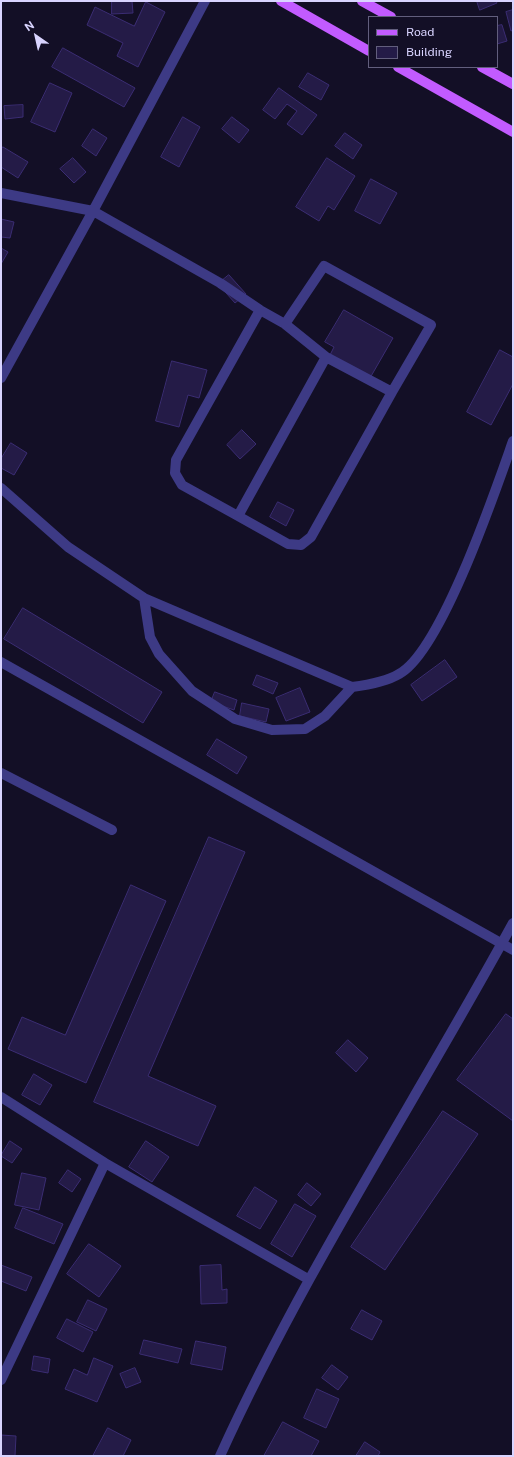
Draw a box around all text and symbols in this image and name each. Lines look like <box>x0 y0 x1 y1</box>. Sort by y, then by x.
north arrow <box>16 16 56 56</box>
legend <box>368 16 498 68</box>
text: N <box>22 19 36 33</box>
text: Road <box>406 25 434 39</box>
text: Building <box>406 45 452 59</box>

